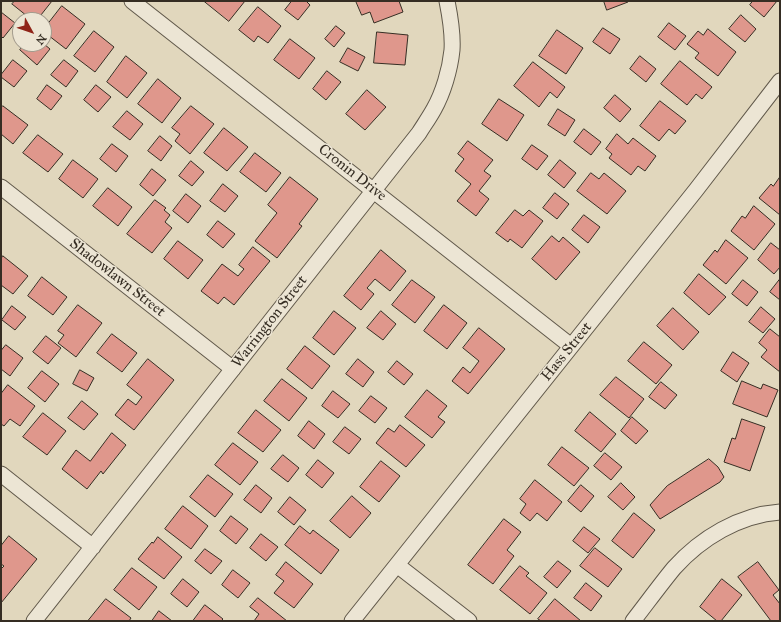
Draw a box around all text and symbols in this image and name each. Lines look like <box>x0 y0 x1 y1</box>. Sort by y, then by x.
north arrow <box>12 12 52 52</box>
text: N <box>33 32 49 47</box>
street label: Cronin Drive <box>314 141 390 205</box>
street label: Shadowlawn Street <box>65 235 169 321</box>
street label: Warrington Street <box>228 272 312 372</box>
street label: Hass Street <box>538 319 596 385</box>

